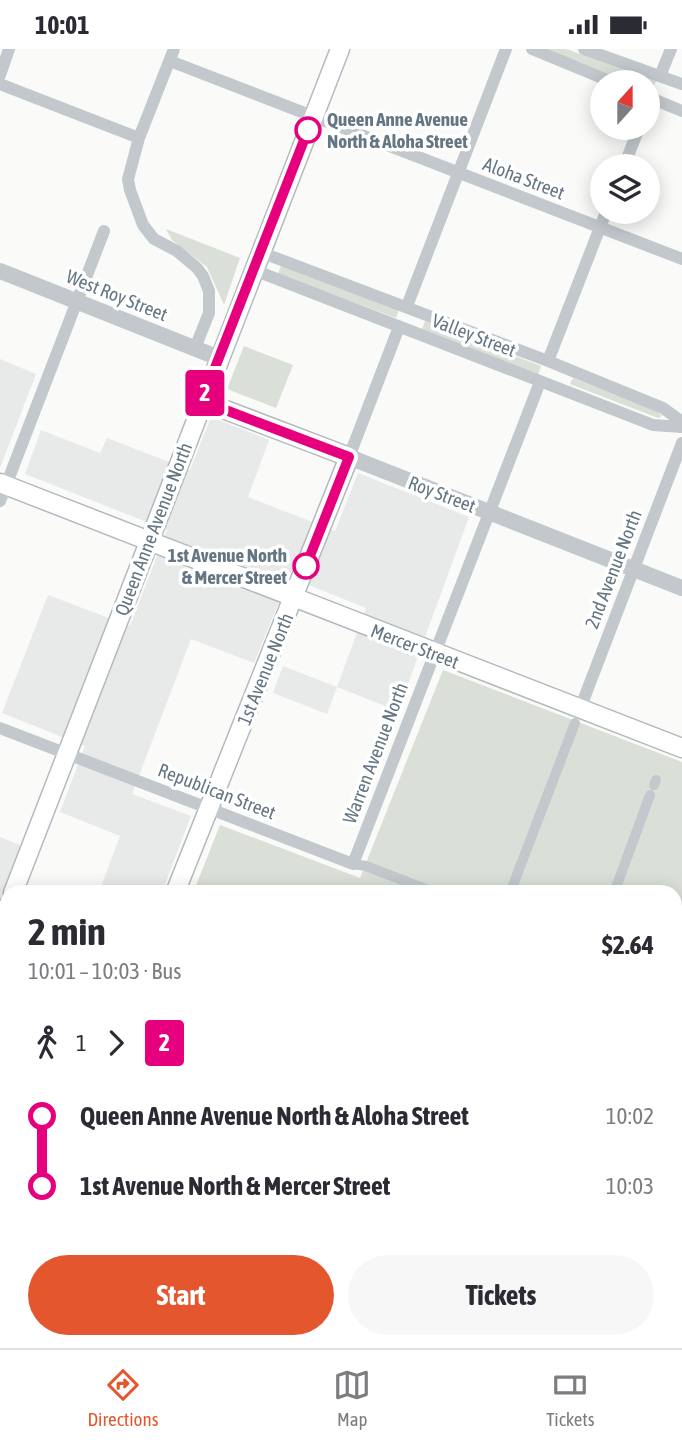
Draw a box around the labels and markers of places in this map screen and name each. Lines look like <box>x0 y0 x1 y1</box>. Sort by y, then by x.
place label: Queen Anne Avenue North & Aloha Street <box>327 108 468 152</box>
marker: Queen Anne Avenue North & Aloha Street <box>295 117 321 143</box>
place label: 1st Avenue North & Mercer Street <box>168 544 288 588</box>
marker: 1st Avenue North & Mercer Street <box>293 553 319 579</box>

